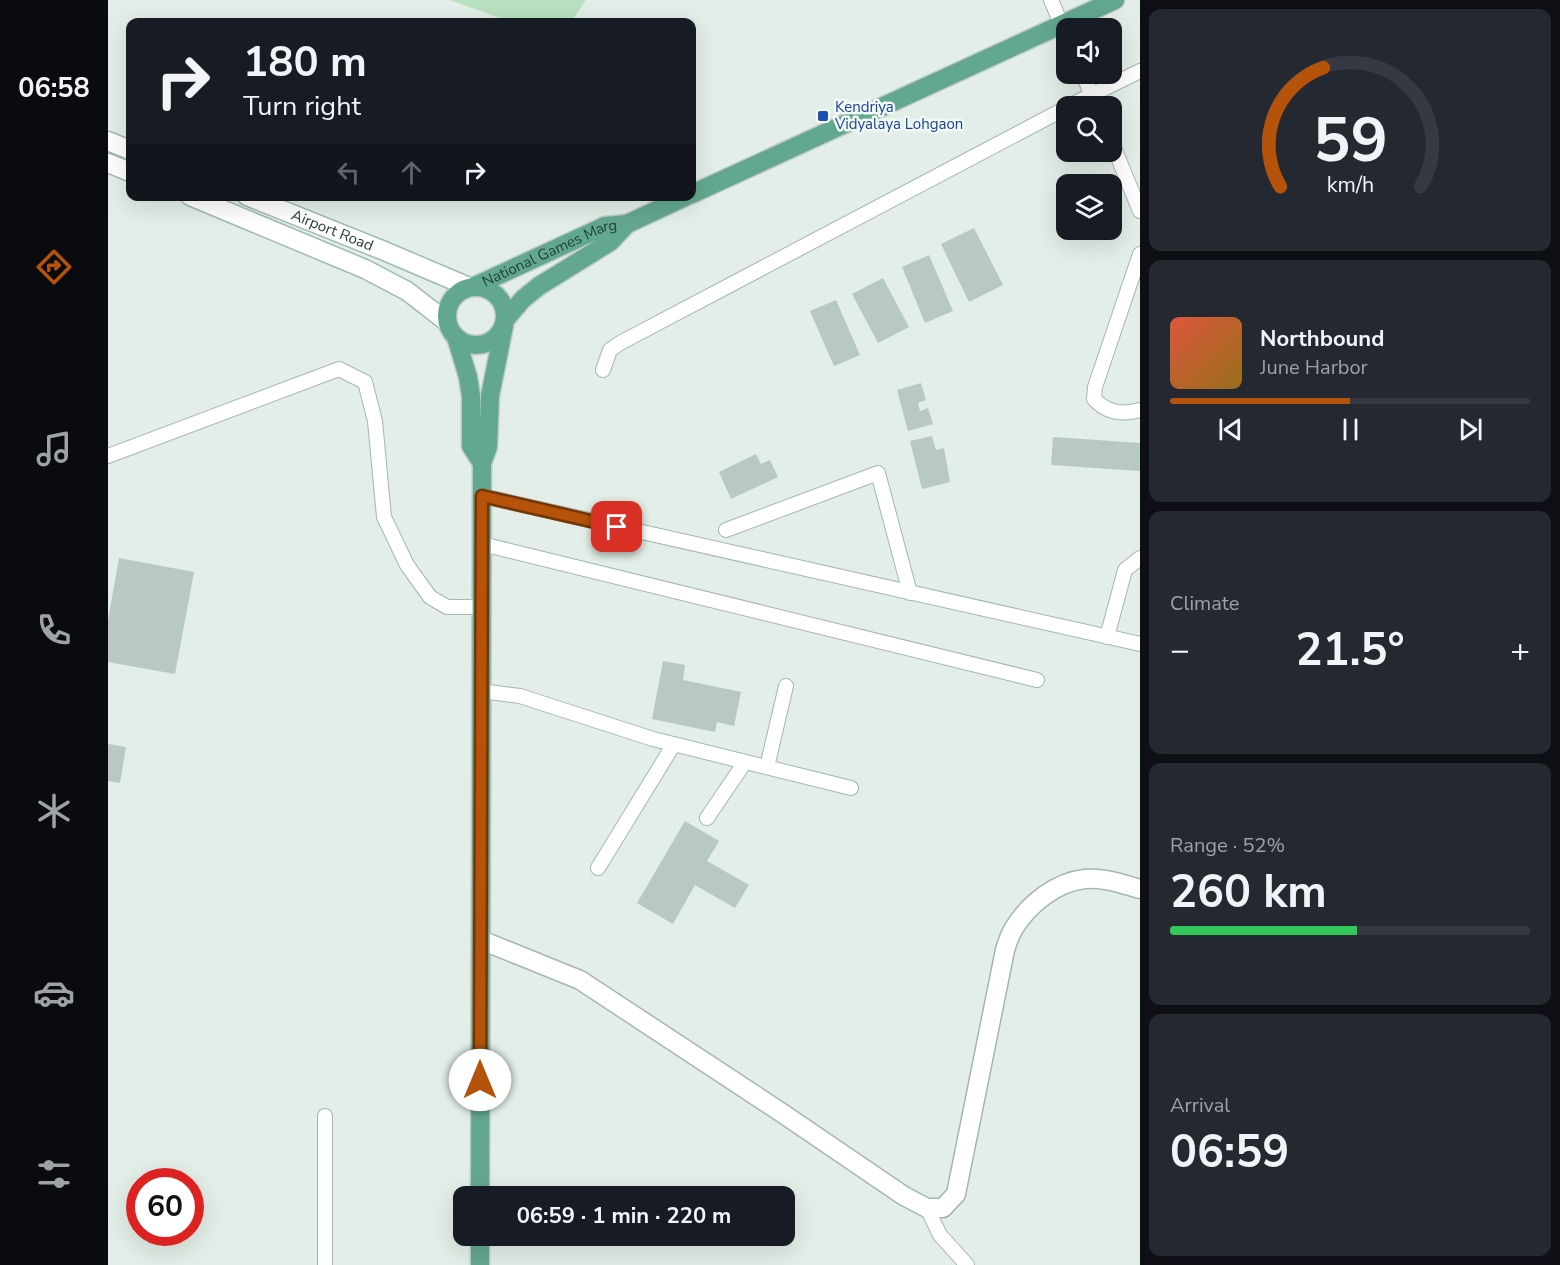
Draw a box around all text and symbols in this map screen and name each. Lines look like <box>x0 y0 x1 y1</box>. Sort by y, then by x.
map controls <box>1056 18 1122 240</box>
button: sound <box>1056 18 1122 84</box>
text: 180 m <box>243 34 367 91</box>
icon: right <box>144 42 222 120</box>
text: 06:58 <box>18 70 90 107</box>
text: Turn right <box>243 88 361 125</box>
button: search <box>1056 96 1122 162</box>
place label: Kendriya Vidyalaya Lohgaon <box>834 97 963 134</box>
text: 59 <box>1313 98 1387 183</box>
marker: Kendriya Vidyalaya Lohgaon <box>816 109 830 123</box>
icon: left <box>332 156 365 189</box>
icon: ahead <box>395 156 428 189</box>
icon: right <box>458 156 491 189</box>
text: km/h <box>1326 170 1374 200</box>
button: layers <box>1056 174 1122 240</box>
street label: Airport Road <box>288 205 376 256</box>
street label: National Games Marg <box>479 215 618 291</box>
icon: directions <box>33 246 75 288</box>
text: Northbound <box>1260 324 1384 354</box>
text: June Harbor <box>1260 354 1368 381</box>
icon: previous <box>1214 413 1247 446</box>
icon: pause <box>1334 413 1367 446</box>
icon: next <box>1454 413 1487 446</box>
icon: music <box>33 428 75 470</box>
pin <box>591 501 642 552</box>
icon: arrive <box>600 510 633 543</box>
text: Climate <box>1170 590 1239 617</box>
icon: phone <box>33 609 75 651</box>
text: 21.5° <box>1295 620 1405 681</box>
text: − <box>1170 628 1190 673</box>
text: + <box>1510 628 1530 673</box>
icon: climate <box>33 790 75 832</box>
text: Range · 52% <box>1170 832 1285 859</box>
text: 260 km <box>1170 862 1327 923</box>
icon: car <box>33 972 75 1014</box>
position arrow <box>448 1048 512 1112</box>
text: Arrival <box>1170 1092 1230 1119</box>
text: 06:59 <box>1170 1122 1289 1183</box>
icon: filters <box>33 1153 75 1195</box>
speed limit sign: 60 <box>126 1168 204 1246</box>
text: 06:59 · 1 min · 220 m <box>517 1201 731 1231</box>

